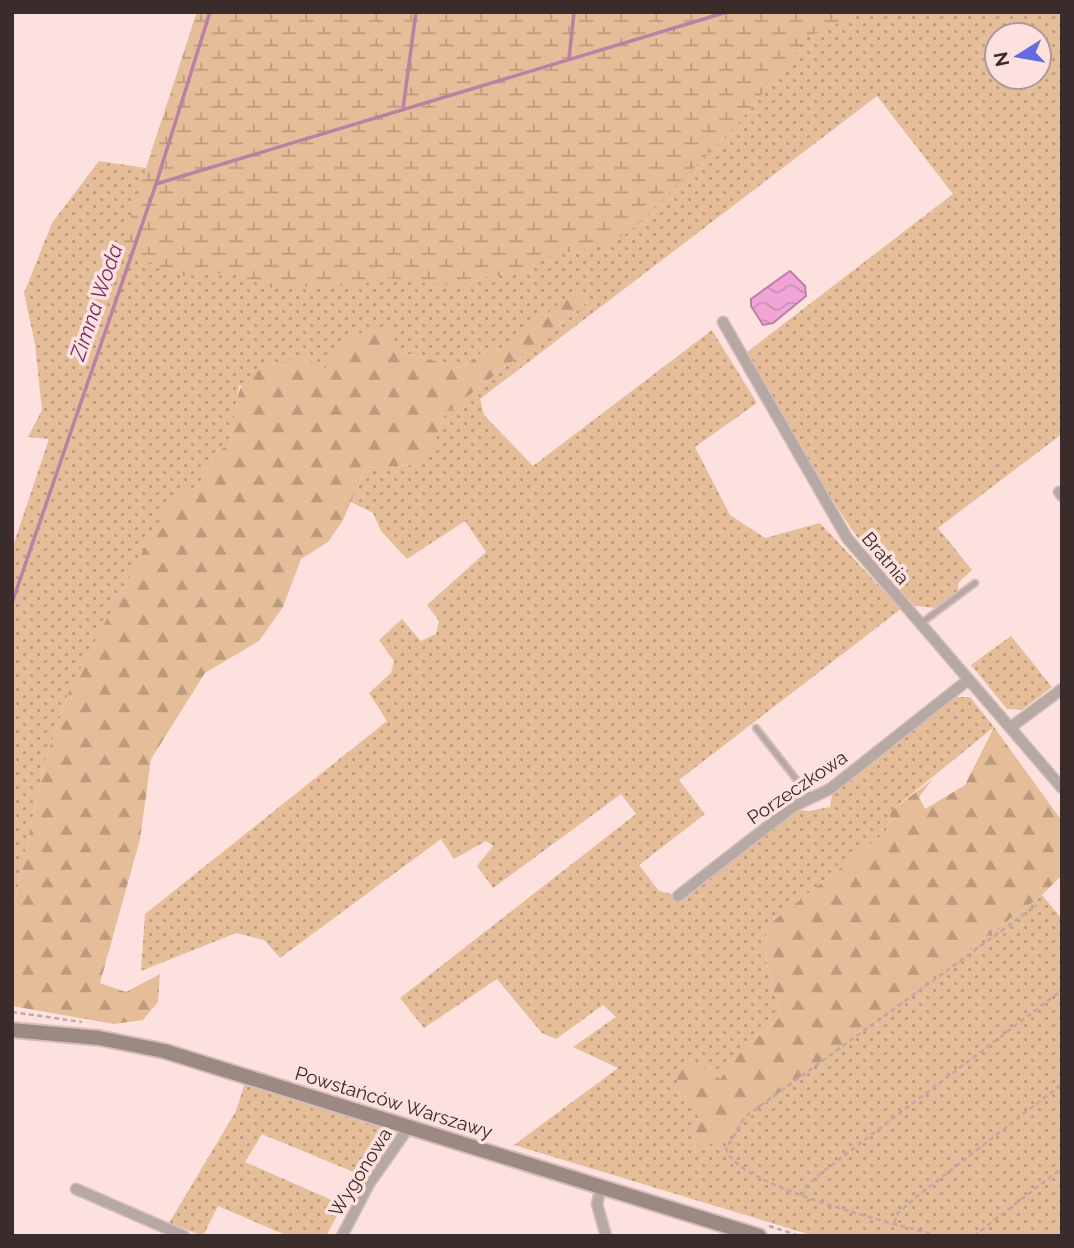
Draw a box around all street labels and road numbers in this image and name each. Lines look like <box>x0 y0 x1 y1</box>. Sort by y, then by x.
street label: Bratnia <box>858 527 914 589</box>
street label: Porzeczkowa <box>743 746 851 828</box>
street label: Powstańców Warszawy <box>293 1061 495 1143</box>
street label: Wygonowa <box>324 1124 396 1220</box>

